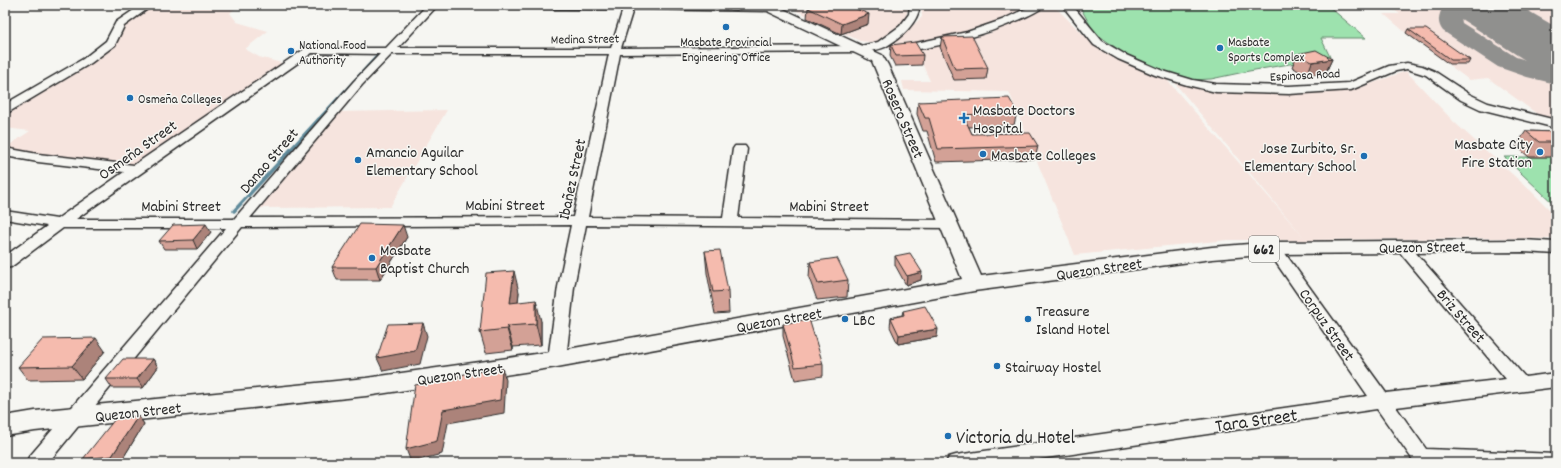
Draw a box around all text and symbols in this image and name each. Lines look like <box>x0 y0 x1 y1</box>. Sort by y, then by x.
marker: Masbate Provincial Engineering Office <box>721 22 731 32</box>
street label: Medina Street <box>551 30 620 51</box>
place label: Masbate Provincial Engineering Office <box>680 34 772 68</box>
place label: Masbate Sports Complex <box>1228 34 1305 68</box>
place label: National Food Authority <box>299 37 366 71</box>
marker: Masbate Sports Complex <box>1215 43 1225 53</box>
marker: National Food Authority <box>286 46 296 56</box>
street label: Espinosa Road <box>1269 65 1341 88</box>
street label: Rosero Street <box>875 76 929 162</box>
place label: Osmeña Colleges <box>138 91 222 110</box>
marker: Osmeña Colleges <box>125 93 135 103</box>
place label: Masbate Doctors Hospital <box>973 100 1075 141</box>
marker: Masbate Doctors Hospital <box>958 112 970 124</box>
street label: Osmeña Street <box>94 115 183 187</box>
street label: Danao Street <box>235 124 305 199</box>
place label: Masbate City Fire Station <box>1454 134 1533 175</box>
street label: Ibañez Street <box>554 137 593 222</box>
place label: Jose Zurbito, Sr. Elementary School <box>1244 138 1356 179</box>
place label: Amancio Aguilar Elementary School <box>366 142 478 183</box>
place label: Masbate Colleges <box>991 145 1096 168</box>
marker: Masbate City Fire Station <box>1535 147 1545 157</box>
marker: Masbate Colleges <box>978 149 988 159</box>
marker: Jose Zurbito, Sr. Elementary School <box>1359 151 1369 161</box>
marker: Amancio Aguilar Elementary School <box>353 155 363 165</box>
street label: Mabini Street <box>465 195 545 218</box>
street label: Mabini Street <box>141 196 221 219</box>
street label: Mabini Street <box>789 196 869 219</box>
road number: 662 <box>1249 236 1279 262</box>
street label: Quezon Street <box>1379 236 1466 261</box>
place label: Masbate Baptist Church <box>380 240 469 281</box>
marker: Masbate Baptist Church <box>367 253 377 263</box>
street label: Quezon Street <box>1055 253 1144 288</box>
street label: Corpuz Street <box>1292 284 1359 366</box>
street label: Briz Street <box>1430 285 1490 349</box>
place label: Treasure Island Hotel <box>1036 301 1110 342</box>
street label: Quezon Street <box>735 303 824 340</box>
place label: LBC <box>853 310 875 333</box>
marker: LBC <box>840 314 850 324</box>
marker: Treasure Island Hotel <box>1023 314 1033 324</box>
place label: Stairway Hostel <box>1005 357 1101 380</box>
street label: Quezon Street <box>416 358 505 393</box>
marker: Stairway Hostel <box>992 361 1002 371</box>
street label: Quezon Street <box>94 398 183 429</box>
street label: Tara Street <box>1214 403 1299 442</box>
place label: Victoria du Hotel <box>956 426 1076 453</box>
marker: Victoria du Hotel <box>943 431 953 441</box>

